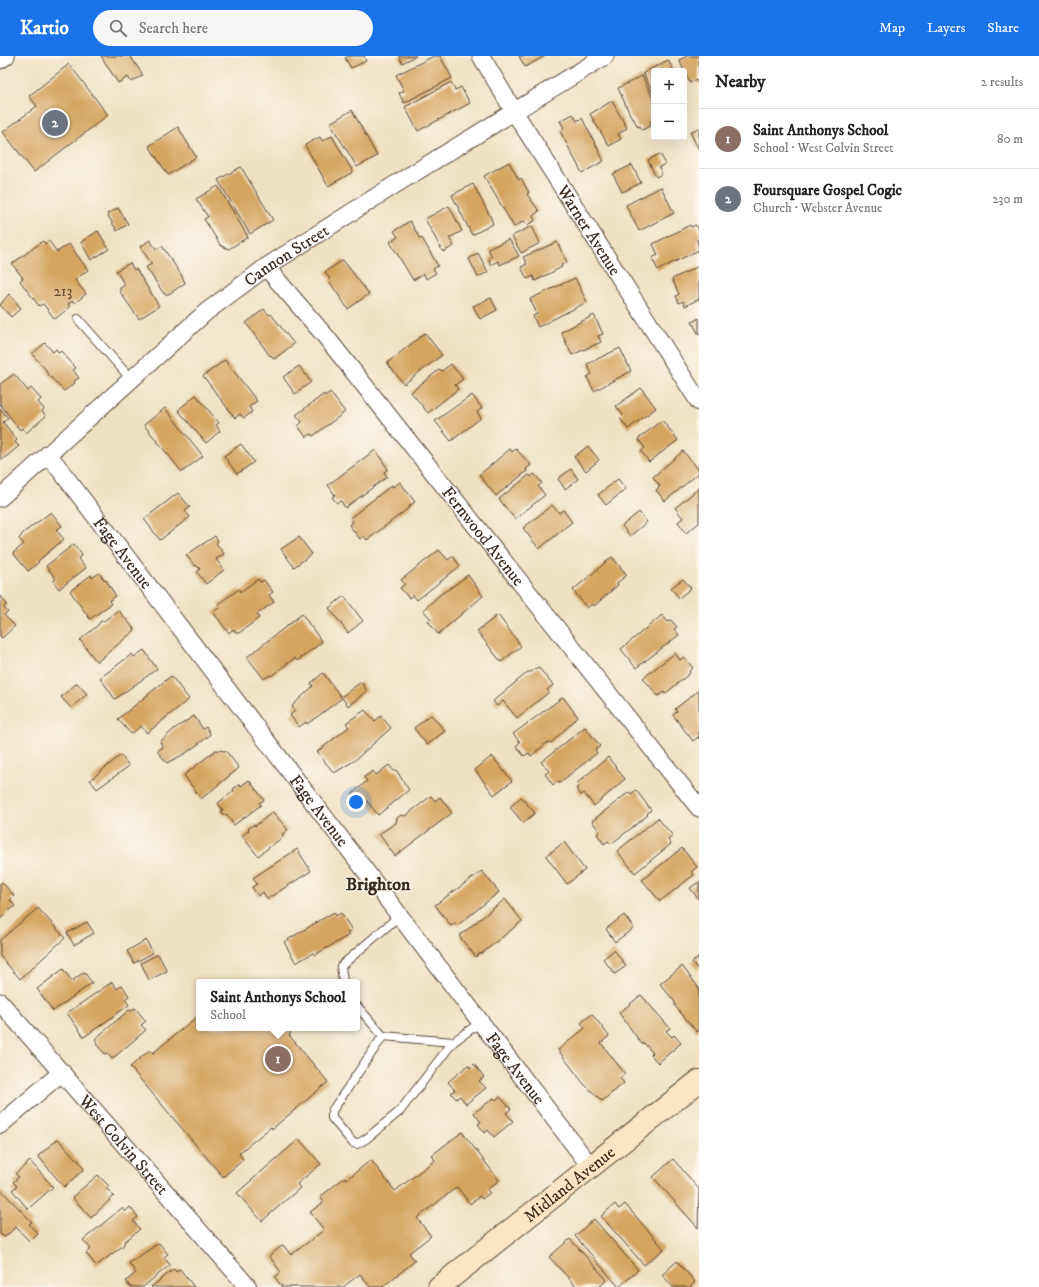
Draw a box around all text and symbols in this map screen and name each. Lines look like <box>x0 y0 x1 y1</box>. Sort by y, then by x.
search box <box>93 10 373 46</box>
text: Kartio <box>20 17 69 40</box>
icon: search <box>107 17 129 39</box>
text: Search here <box>139 19 208 38</box>
text: Map <box>879 19 905 37</box>
text: Layers <box>927 19 965 37</box>
text: Share <box>987 19 1019 37</box>
map controls <box>651 68 687 140</box>
button: + <box>651 68 687 104</box>
text: Nearby <box>715 71 765 93</box>
text: 2 results <box>981 74 1023 90</box>
button: − <box>651 104 687 140</box>
pin: 2 <box>42 108 68 138</box>
text: Saint Anthonys School <box>753 121 888 140</box>
text: 1 <box>726 131 730 147</box>
text: 80 m <box>997 131 1023 147</box>
text: School · West Colvin Street <box>753 140 893 156</box>
street label: Warner Avenue <box>551 180 626 280</box>
text: Foursquare Gospel Cogic <box>753 181 902 200</box>
text: 2 <box>725 191 731 207</box>
text: 230 m <box>992 191 1023 207</box>
text: Church · Webster Avenue <box>753 200 882 216</box>
street label: Cannon Street <box>240 219 334 292</box>
house number: 213 <box>54 282 72 301</box>
street label: Fernwood Avenue <box>437 482 529 591</box>
street label: Fage Avenue <box>88 513 157 594</box>
street label: Fage Avenue <box>284 770 353 852</box>
your location <box>346 792 366 812</box>
district label: Brighton <box>346 874 411 896</box>
popup <box>196 979 360 1031</box>
text: Saint Anthonys School <box>210 988 346 1007</box>
text: School <box>210 1007 246 1023</box>
street label: Fage Avenue <box>480 1028 549 1109</box>
pin: 1 <box>265 1044 291 1074</box>
street label: West Colvin Street <box>73 1090 173 1200</box>
street label: Midland Avenue <box>519 1142 620 1228</box>

